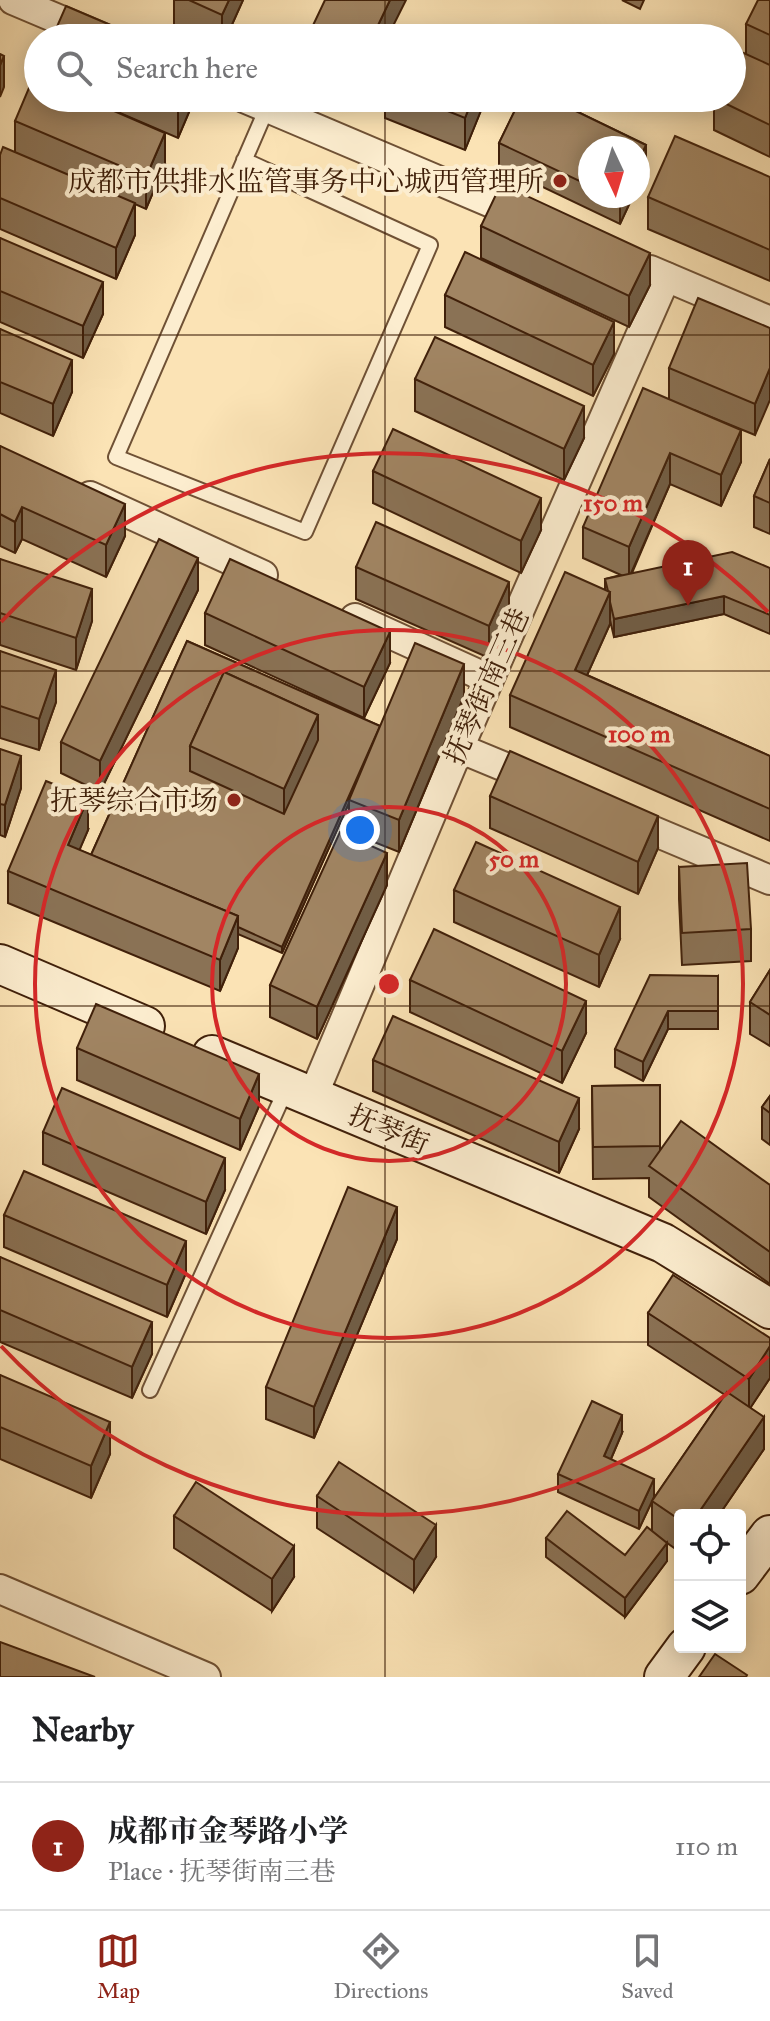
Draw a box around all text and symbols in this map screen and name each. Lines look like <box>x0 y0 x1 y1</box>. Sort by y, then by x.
search box <box>24 24 746 112</box>
icon: search <box>52 46 96 90</box>
text: Search here <box>116 50 258 86</box>
north arrow <box>578 136 650 208</box>
place label: 成都市供排水监管事务中心城西管理所 <box>68 164 544 199</box>
marker: 成都市供排水监管事务中心城西管理所 <box>551 172 569 190</box>
text: 150 m <box>583 488 644 518</box>
pin: 1 <box>662 540 714 606</box>
street label: 抚琴街南三巷 <box>436 602 537 770</box>
text: 100 m <box>608 719 671 749</box>
place label: 抚琴综合市场 <box>50 783 218 818</box>
marker: 抚琴综合市场 <box>225 791 243 809</box>
your location <box>340 810 380 850</box>
text: 50 m <box>489 844 540 874</box>
centre of rings <box>375 970 403 998</box>
street label: 抚琴街 <box>343 1097 434 1162</box>
map controls <box>674 1509 746 1653</box>
button: locate <box>674 1509 746 1581</box>
button: layers <box>674 1581 746 1653</box>
text: Nearby <box>32 1709 134 1750</box>
text: 成都市金琴路小学 <box>108 1813 348 1849</box>
text: 1 <box>53 1830 63 1862</box>
text: 110 m <box>675 1830 738 1862</box>
text: Place · 抚琴街南三巷 <box>108 1855 336 1887</box>
tab: Map <box>96 1929 140 2004</box>
tab: Directions <box>333 1929 428 2004</box>
tab: Saved <box>621 1929 673 2004</box>

